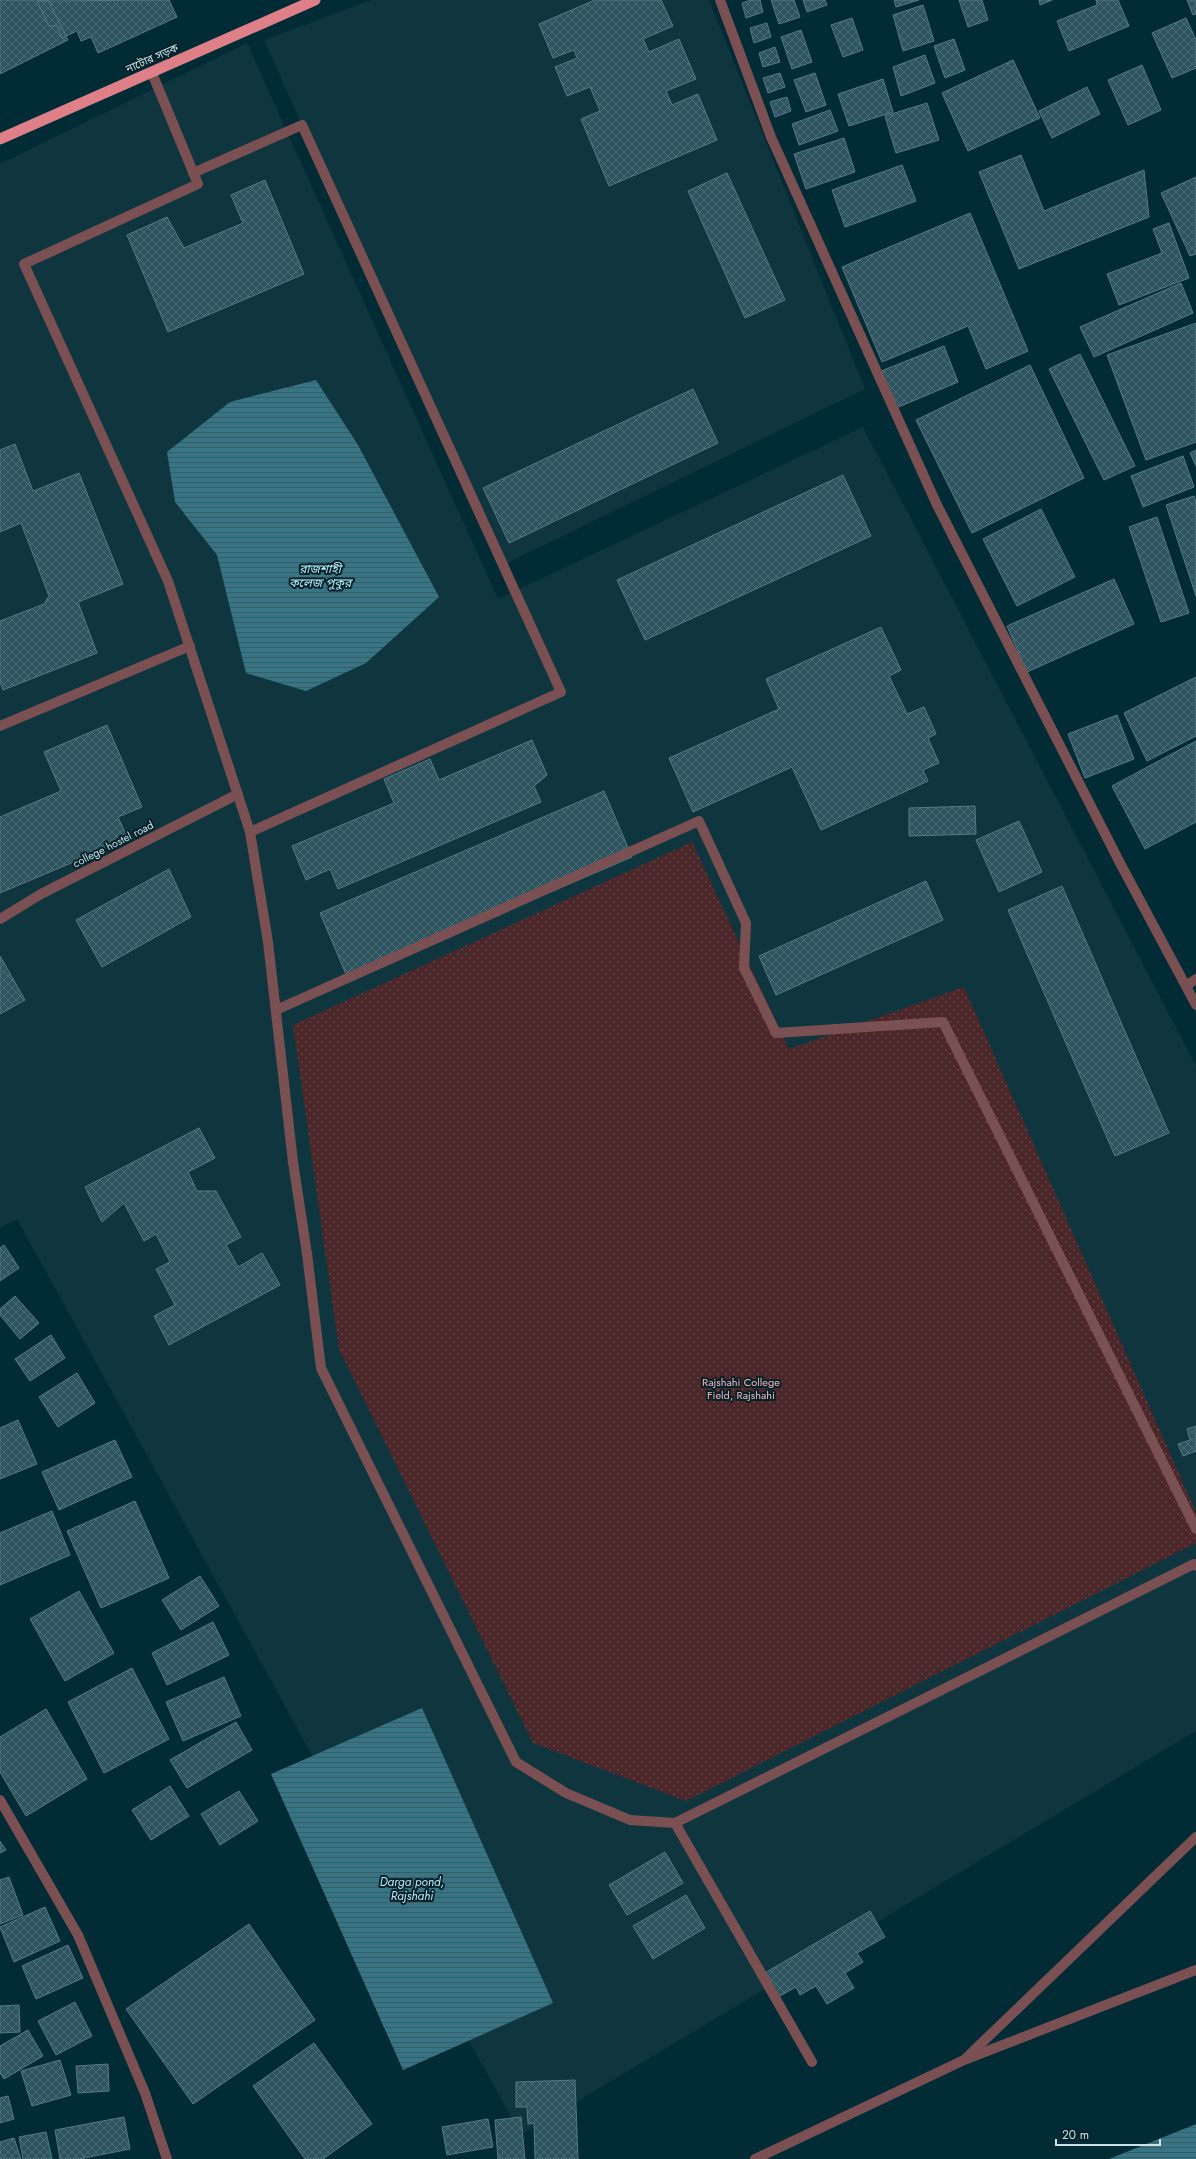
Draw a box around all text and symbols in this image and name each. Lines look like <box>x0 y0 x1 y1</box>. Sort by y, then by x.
street label: নাটোর সড়ক <box>122 39 181 77</box>
water label: রাজশাহী কলেজ পুকুর <box>289 560 354 592</box>
street label: college hostel road <box>70 817 156 871</box>
park label: Rajshahi College Field, Rajshahi <box>702 1374 780 1403</box>
water label: Darga pond, Rajshahi <box>380 1873 444 1905</box>
scale bar <box>1056 2121 1160 2147</box>
text: 20 m <box>1062 2126 1089 2144</box>

